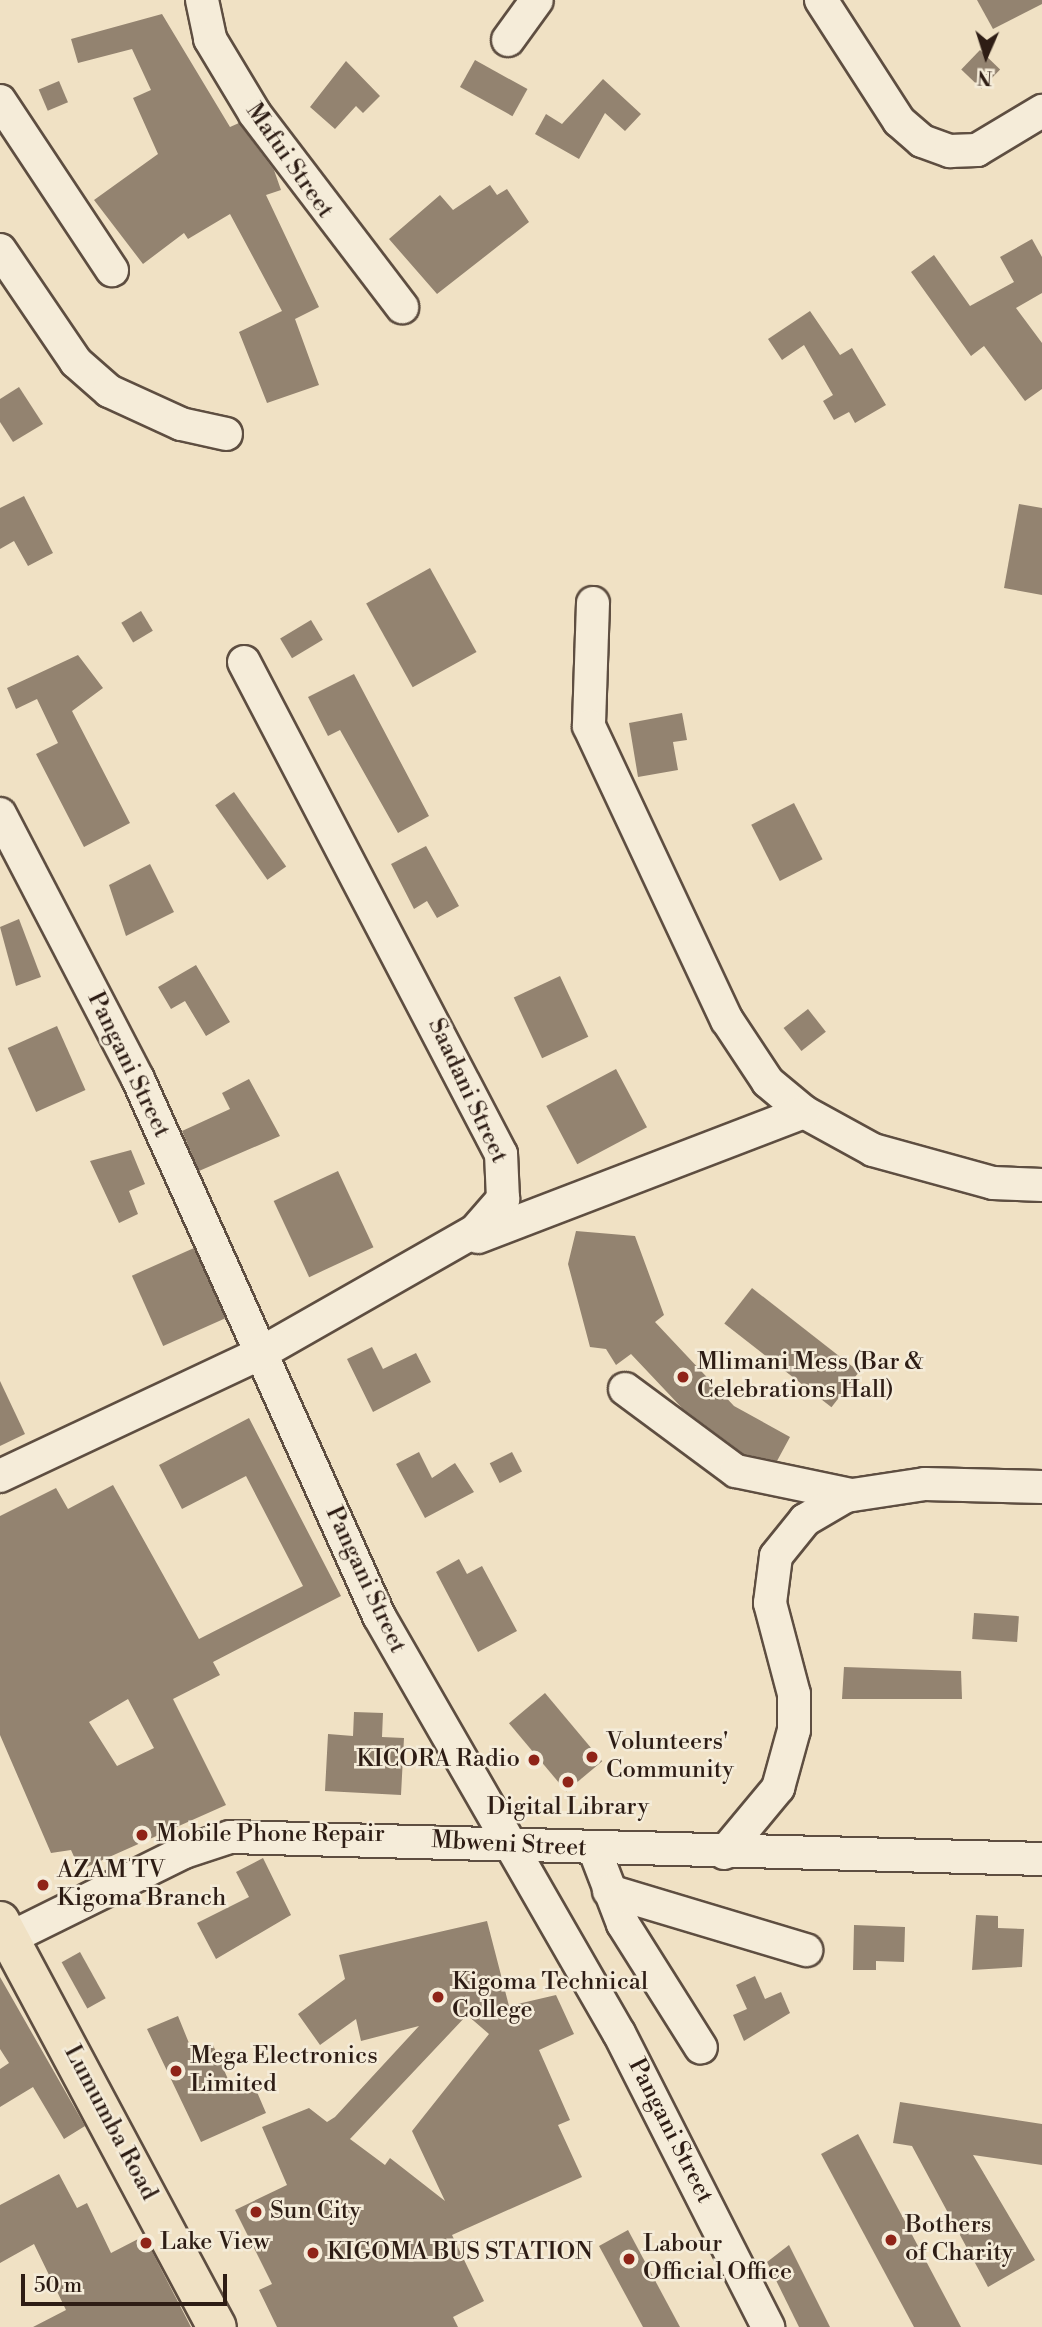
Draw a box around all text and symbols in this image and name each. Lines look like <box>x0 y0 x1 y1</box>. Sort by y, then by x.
north arrow <box>951 21 1021 91</box>
text: N <box>977 65 993 89</box>
street label: Mafui Street <box>239 98 339 224</box>
street label: Pangani Street <box>80 987 176 1143</box>
street label: Saadani Street <box>421 1014 513 1168</box>
place label: Mlimani Mess (Bar & Celebrations Hall) <box>697 1349 924 1405</box>
marker: Mlimani Mess (Bar & Celebrations Hall) <box>675 1369 691 1385</box>
street label: Pangani Street <box>318 1502 412 1658</box>
place label: Volunteers' Community <box>606 1729 734 1785</box>
place label: KICORA Radio <box>356 1746 520 1774</box>
marker: Volunteers' Community <box>584 1749 600 1765</box>
marker: KICORA Radio <box>526 1752 542 1768</box>
marker: Digital Library <box>560 1774 576 1790</box>
place label: Digital Library <box>487 1794 649 1822</box>
place label: Mobile Phone Repair <box>156 1821 385 1849</box>
marker: Mobile Phone Repair <box>134 1827 150 1843</box>
street label: Mbweni Street <box>431 1827 587 1863</box>
place label: AZAM TV Kigoma Branch <box>57 1857 226 1913</box>
marker: AZAM TV Kigoma Branch <box>35 1877 51 1893</box>
place label: Kigoma Technical College <box>452 1969 648 2025</box>
marker: Kigoma Technical College <box>430 1989 446 2005</box>
street label: Lumumba Road <box>57 2040 163 2206</box>
place label: Mega Electronics Limited <box>190 2043 378 2099</box>
street label: Pangani Street <box>621 2054 719 2208</box>
marker: Mega Electronics Limited <box>168 2063 184 2079</box>
place label: Sun City <box>270 2198 361 2226</box>
marker: Sun City <box>248 2204 264 2220</box>
place label: Bothers of Charity <box>905 2212 1013 2268</box>
place label: Lake View <box>160 2229 270 2257</box>
place label: Labour Official Office <box>643 2231 792 2287</box>
marker: Bothers of Charity <box>883 2232 899 2248</box>
marker: Lake View <box>138 2235 154 2251</box>
place label: KIGOMA BUS STATION <box>327 2239 593 2267</box>
marker: KIGOMA BUS STATION <box>305 2245 321 2261</box>
marker: Labour Official Office <box>621 2251 637 2267</box>
scale bar <box>24 2260 231 2304</box>
text: 50 m <box>34 2273 82 2299</box>

